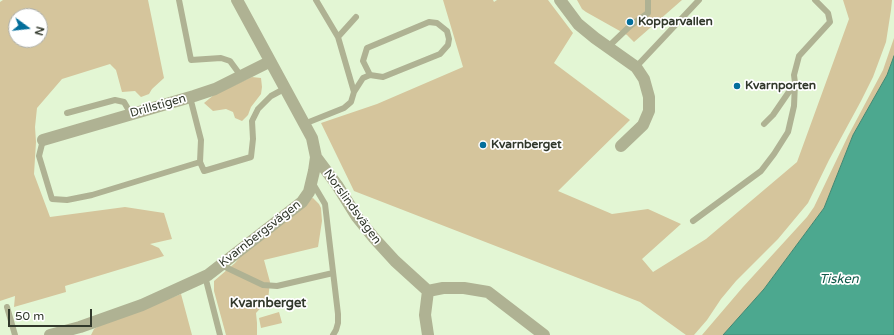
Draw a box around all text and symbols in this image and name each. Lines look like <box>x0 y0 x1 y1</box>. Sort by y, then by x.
north arrow <box>8 8 48 48</box>
place label: Kopparvallen <box>638 15 713 29</box>
marker: Kopparvallen <box>625 17 635 27</box>
text: N <box>32 25 47 37</box>
place label: Kvarnporten <box>745 79 816 93</box>
marker: Kvarnporten <box>732 81 742 91</box>
street label: Drillstigen <box>128 91 188 121</box>
place label: Kvarnberget <box>491 138 562 152</box>
marker: Kvarnberget <box>478 140 488 150</box>
street label: Norslindsvägen <box>320 167 384 247</box>
street label: Kvarnbergsvägen <box>216 198 304 270</box>
water label: Tisken <box>819 272 859 288</box>
district label: Kvarnberget <box>230 296 306 312</box>
scale bar <box>10 301 94 327</box>
text: 50 m <box>15 309 44 323</box>

